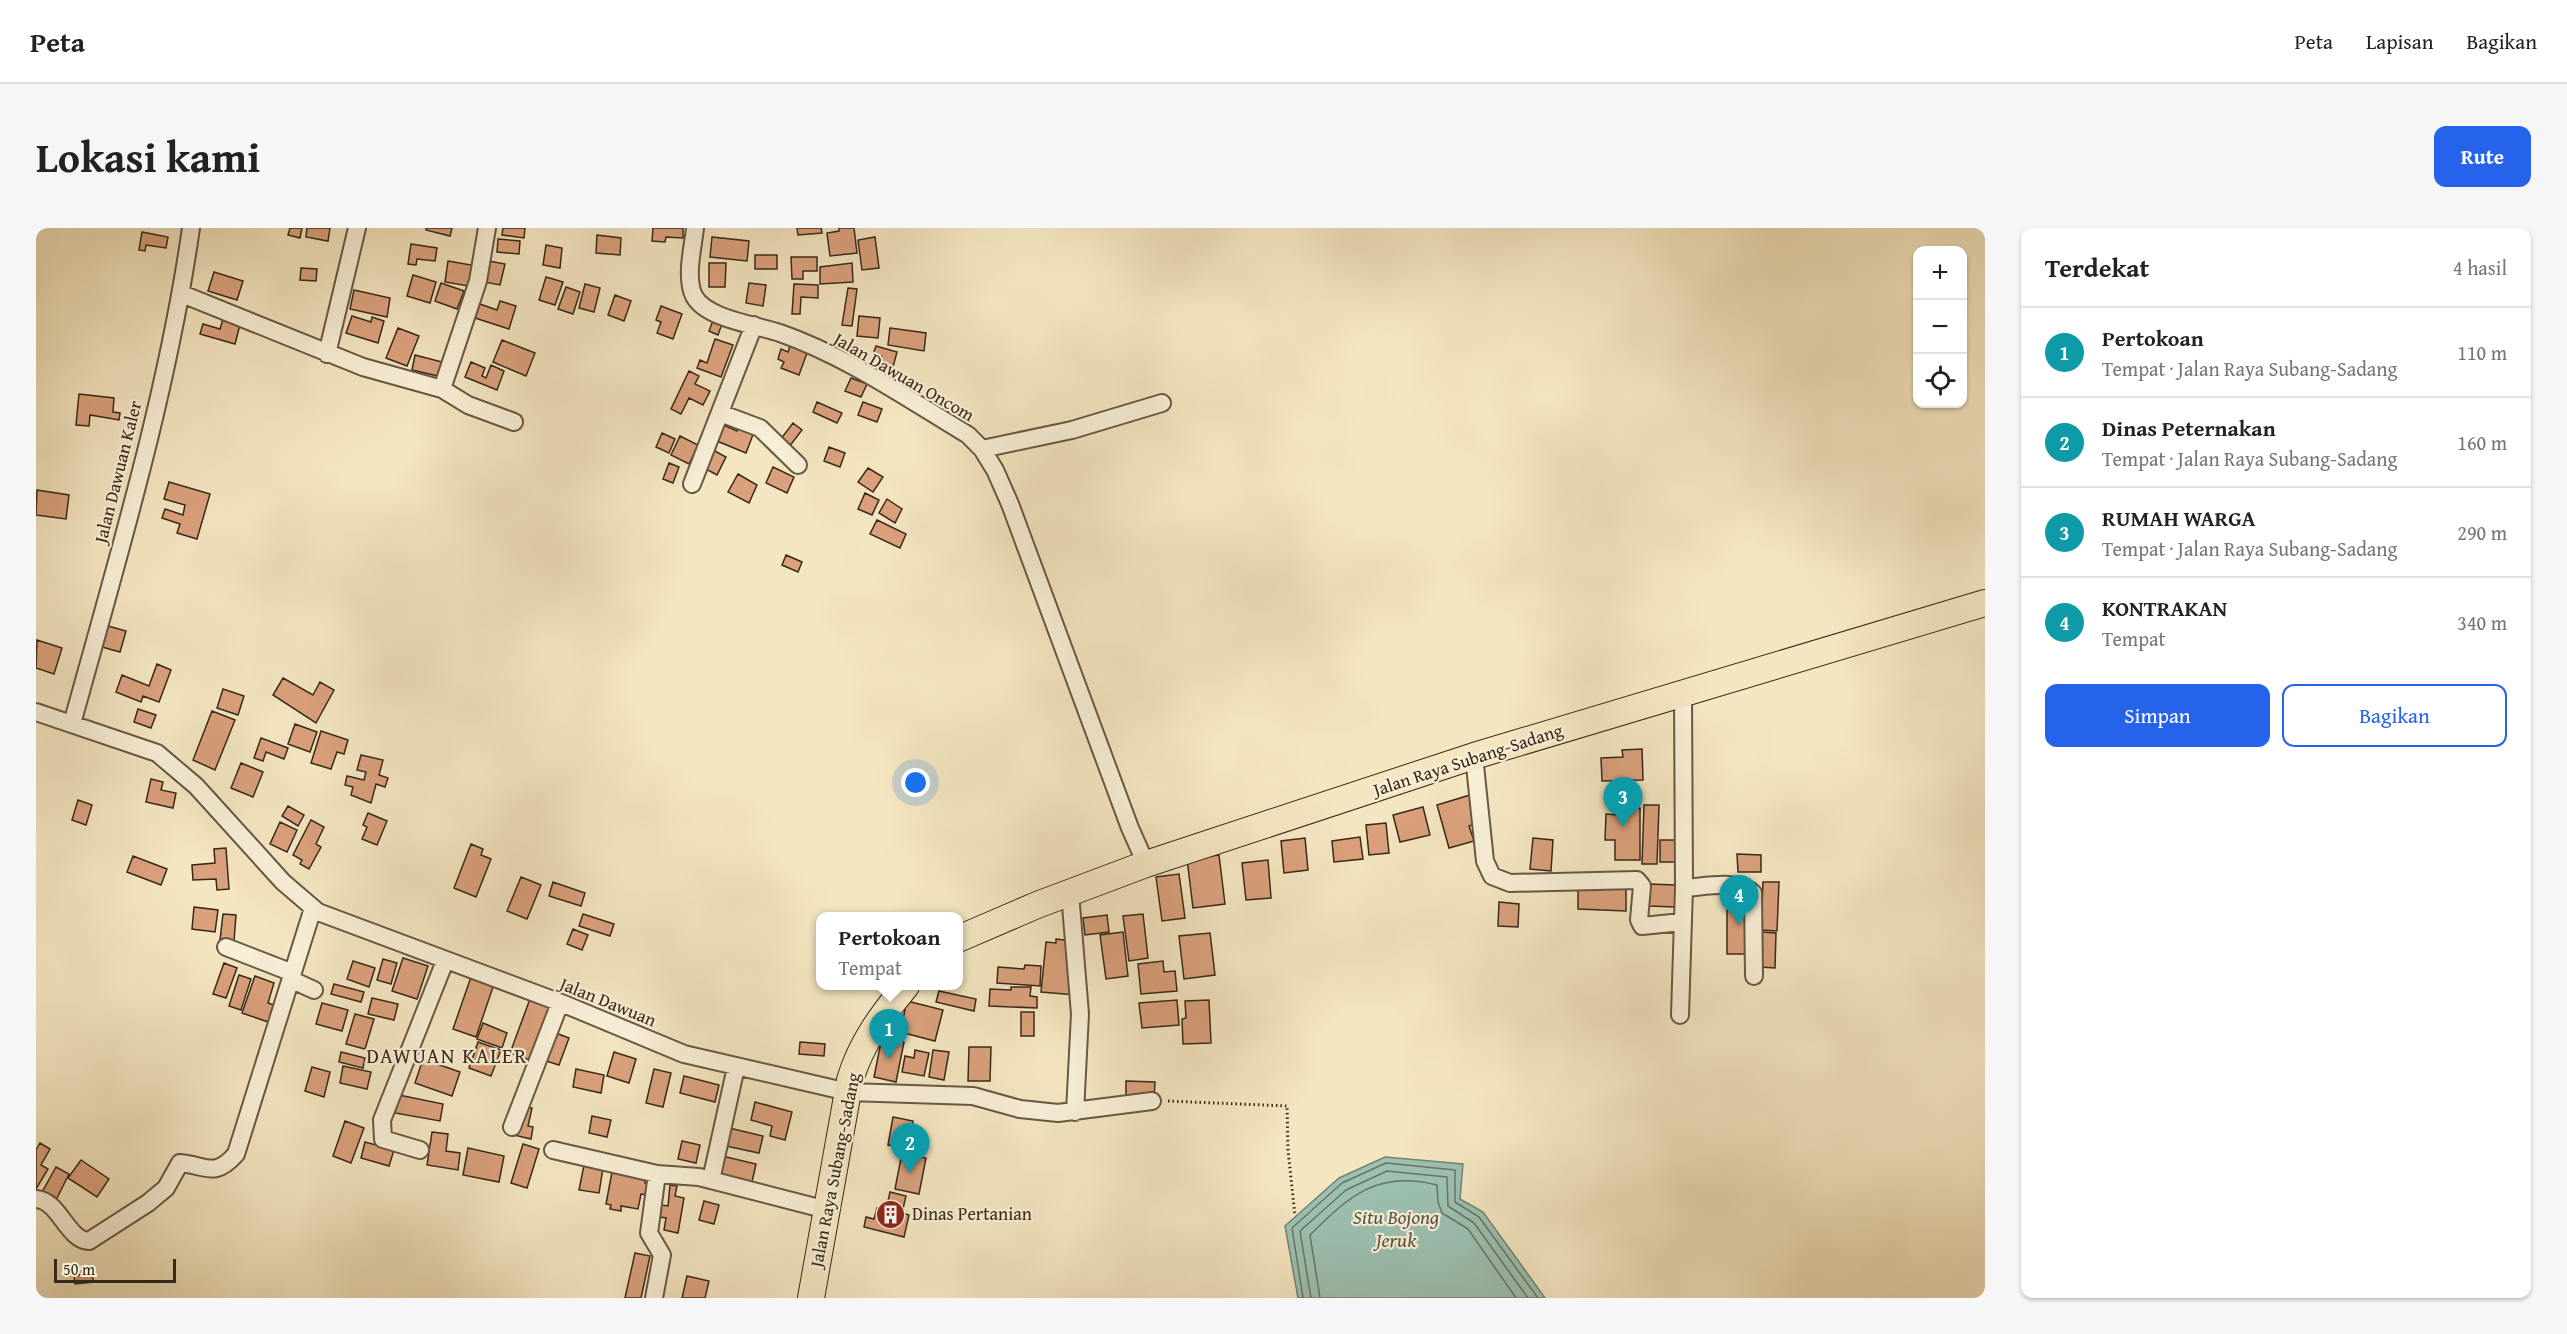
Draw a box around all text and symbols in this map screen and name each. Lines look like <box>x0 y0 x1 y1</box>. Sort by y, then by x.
text: Peta <box>30 21 85 62</box>
text: Peta <box>2295 26 2333 57</box>
text: Lapisan <box>2366 26 2433 57</box>
text: Bagikan <box>2466 26 2537 57</box>
text: Lokasi kami <box>36 126 260 187</box>
button: Rute <box>2434 126 2531 187</box>
map controls <box>1913 246 1967 408</box>
button: + <box>1913 246 1967 300</box>
text: Terdekat <box>2045 248 2149 287</box>
text: 4 hasil <box>2453 253 2507 282</box>
button: − <box>1913 300 1967 354</box>
text: Pertokoan <box>2102 322 2204 354</box>
street label: Jalan Dawuan Oncom <box>827 324 980 428</box>
text: 1 <box>2059 338 2070 367</box>
text: 110 m <box>2457 338 2507 367</box>
button: locate <box>1913 354 1967 408</box>
text: Tempat · Jalan Raya Subang-Sadang <box>2102 354 2398 383</box>
street label: Jalan Dawuan Kaler <box>86 397 148 548</box>
text: Dinas Peternakan <box>2102 412 2276 444</box>
text: 2 <box>2059 428 2070 457</box>
text: 160 m <box>2457 428 2507 457</box>
text: Tempat · Jalan Raya Subang-Sadang <box>2102 444 2398 473</box>
text: RUMAH WARGA <box>2102 502 2256 534</box>
text: 3 <box>2059 518 2070 547</box>
text: 290 m <box>2457 518 2507 547</box>
text: Tempat · Jalan Raya Subang-Sadang <box>2102 534 2398 563</box>
text: KONTRAKAN <box>2102 592 2227 624</box>
text: 4 <box>2059 608 2070 637</box>
text: 340 m <box>2457 608 2507 637</box>
text: Tempat <box>2102 624 2165 653</box>
button: Simpan <box>2045 684 2270 747</box>
button: Bagikan <box>2282 684 2507 747</box>
street label: Jalan Raya Subang-Sadang <box>1368 716 1566 804</box>
your location <box>901 768 930 797</box>
pin: 3 <box>1604 778 1642 827</box>
pin: 4 <box>1720 876 1758 925</box>
popup <box>816 912 963 990</box>
text: Pertokoan <box>839 921 940 953</box>
text: Tempat <box>839 953 902 982</box>
street label: Jalan Dawuan <box>554 969 661 1033</box>
pin: 1 <box>870 1010 908 1059</box>
district label: DAWUAN KALER <box>366 1040 528 1071</box>
street label: Jalan Raya Subang-Sadang <box>802 1070 867 1272</box>
pin: 2 <box>890 1124 930 1173</box>
building icon: Dinas Pertanian <box>875 1198 907 1230</box>
place label: Dinas Pertanian <box>912 1200 1032 1227</box>
water label: Situ Bojong Jeruk <box>1353 1202 1439 1254</box>
scale bar <box>54 1256 176 1284</box>
text: 50 m <box>63 1257 95 1281</box>

